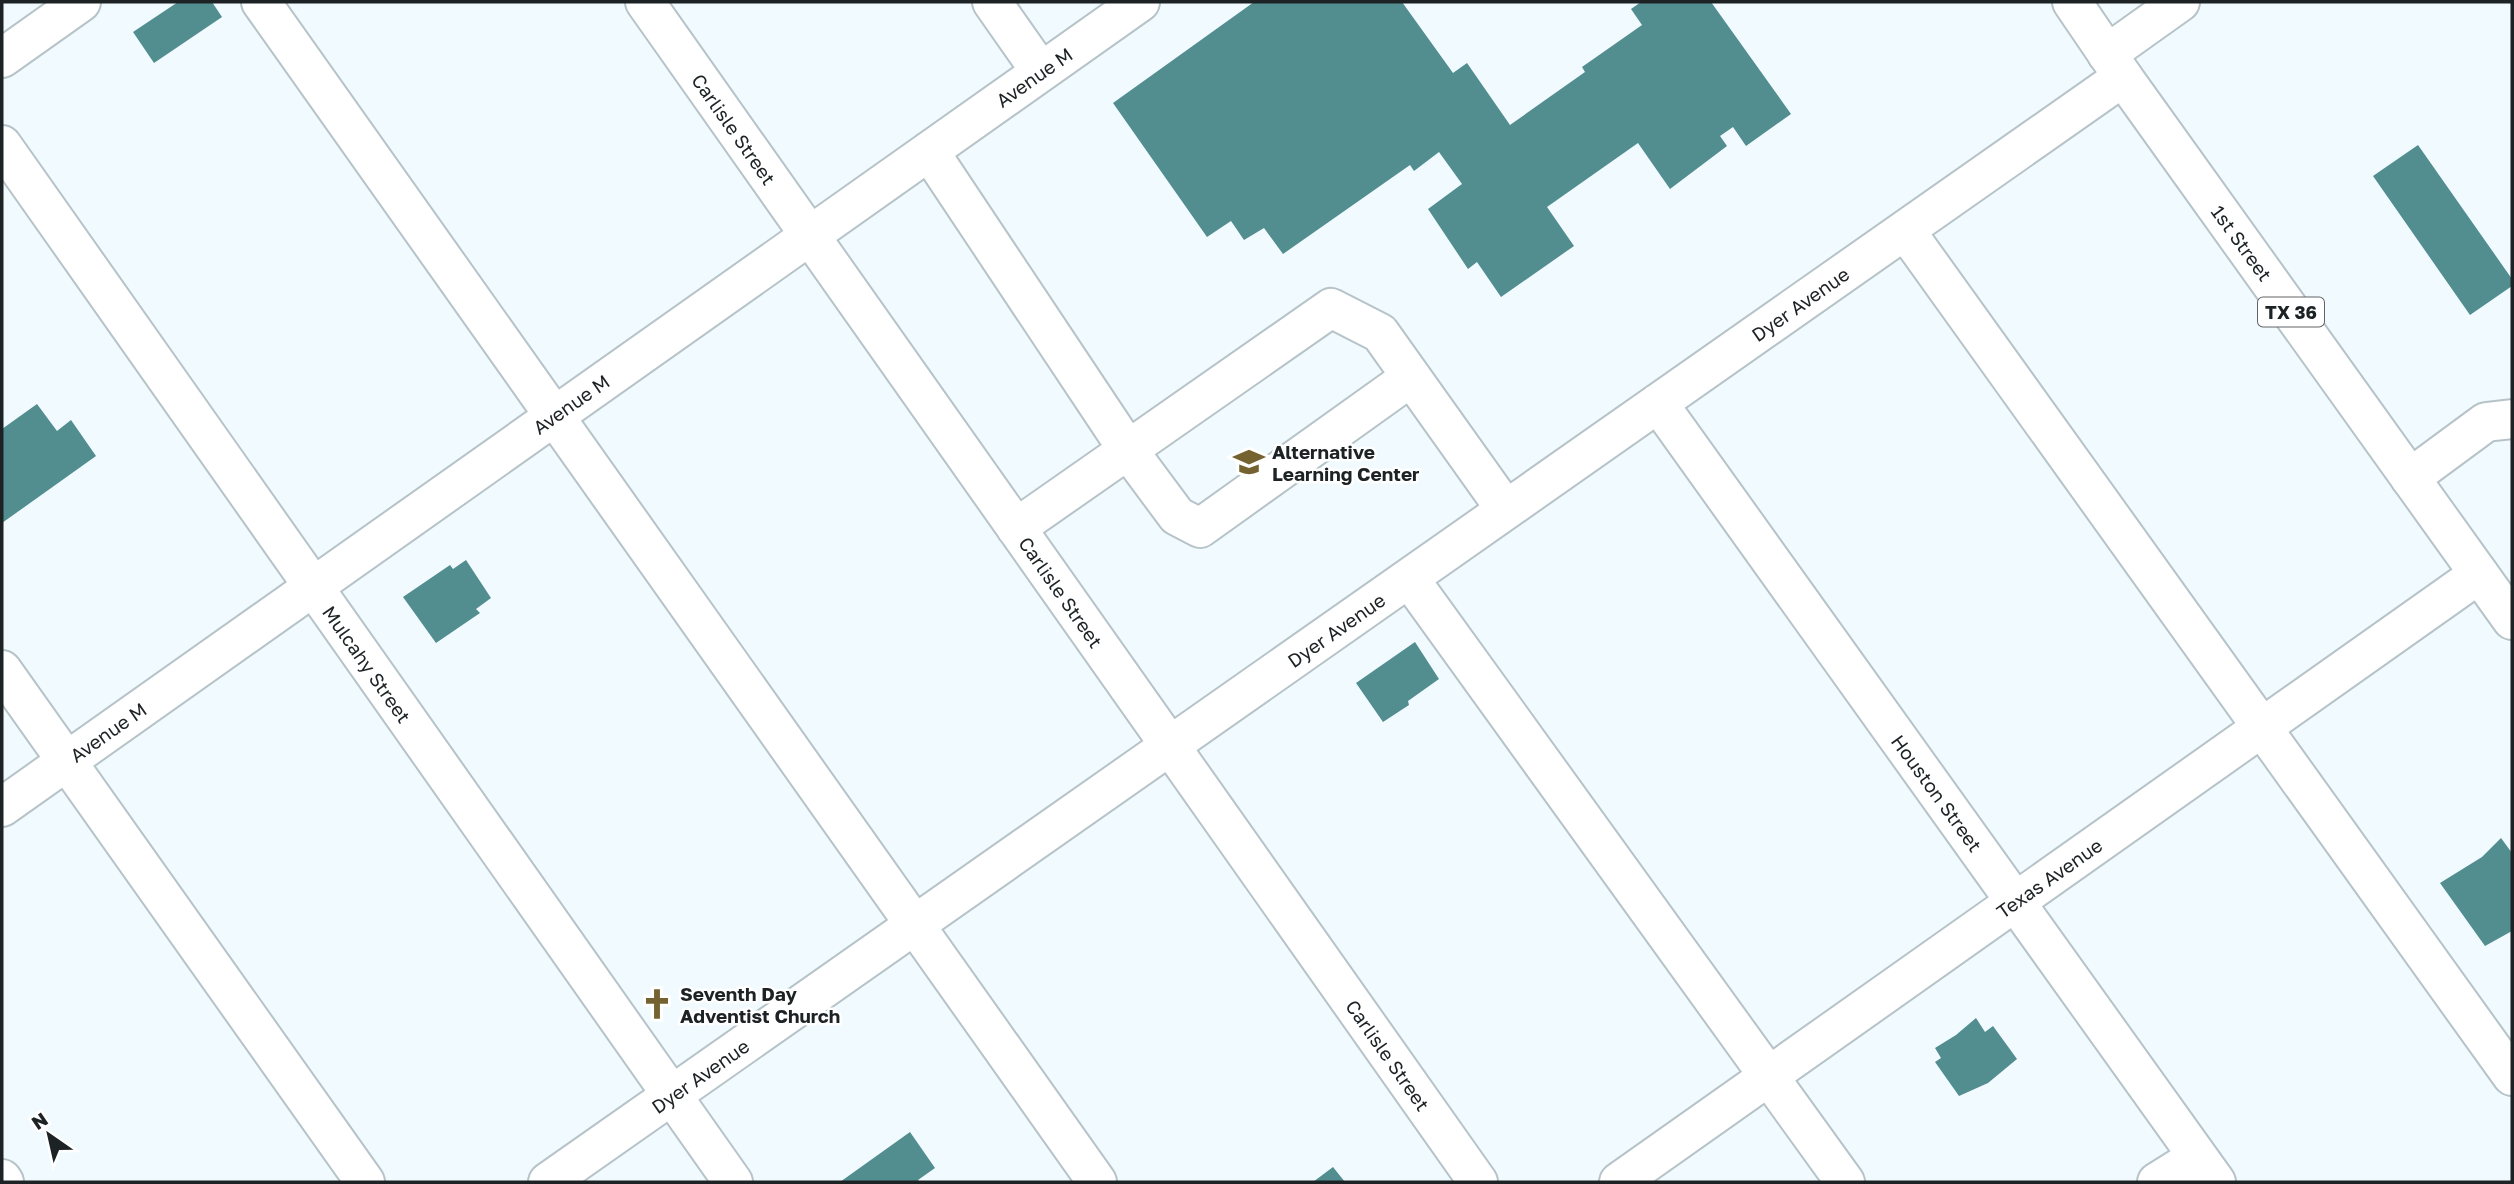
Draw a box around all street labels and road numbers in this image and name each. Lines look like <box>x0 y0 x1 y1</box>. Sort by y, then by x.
street label: Avenue M <box>991 42 1077 112</box>
street label: Carlisle Street <box>687 69 781 189</box>
street label: 1st Street <box>2207 201 2277 285</box>
street label: Dyer Avenue <box>1747 262 1853 346</box>
road number: TX 36 <box>2258 298 2324 326</box>
street label: Avenue M <box>528 369 614 439</box>
street label: Carlisle Street <box>1014 532 1108 652</box>
street label: Dyer Avenue <box>1283 588 1389 672</box>
street label: Mulcahy Street <box>318 601 416 727</box>
street label: Avenue M <box>65 697 151 767</box>
street label: Houston Street <box>1887 730 1987 856</box>
street label: Texas Avenue <box>1992 833 2106 923</box>
street label: Carlisle Street <box>1341 995 1435 1115</box>
street label: Dyer Avenue <box>647 1034 753 1118</box>

